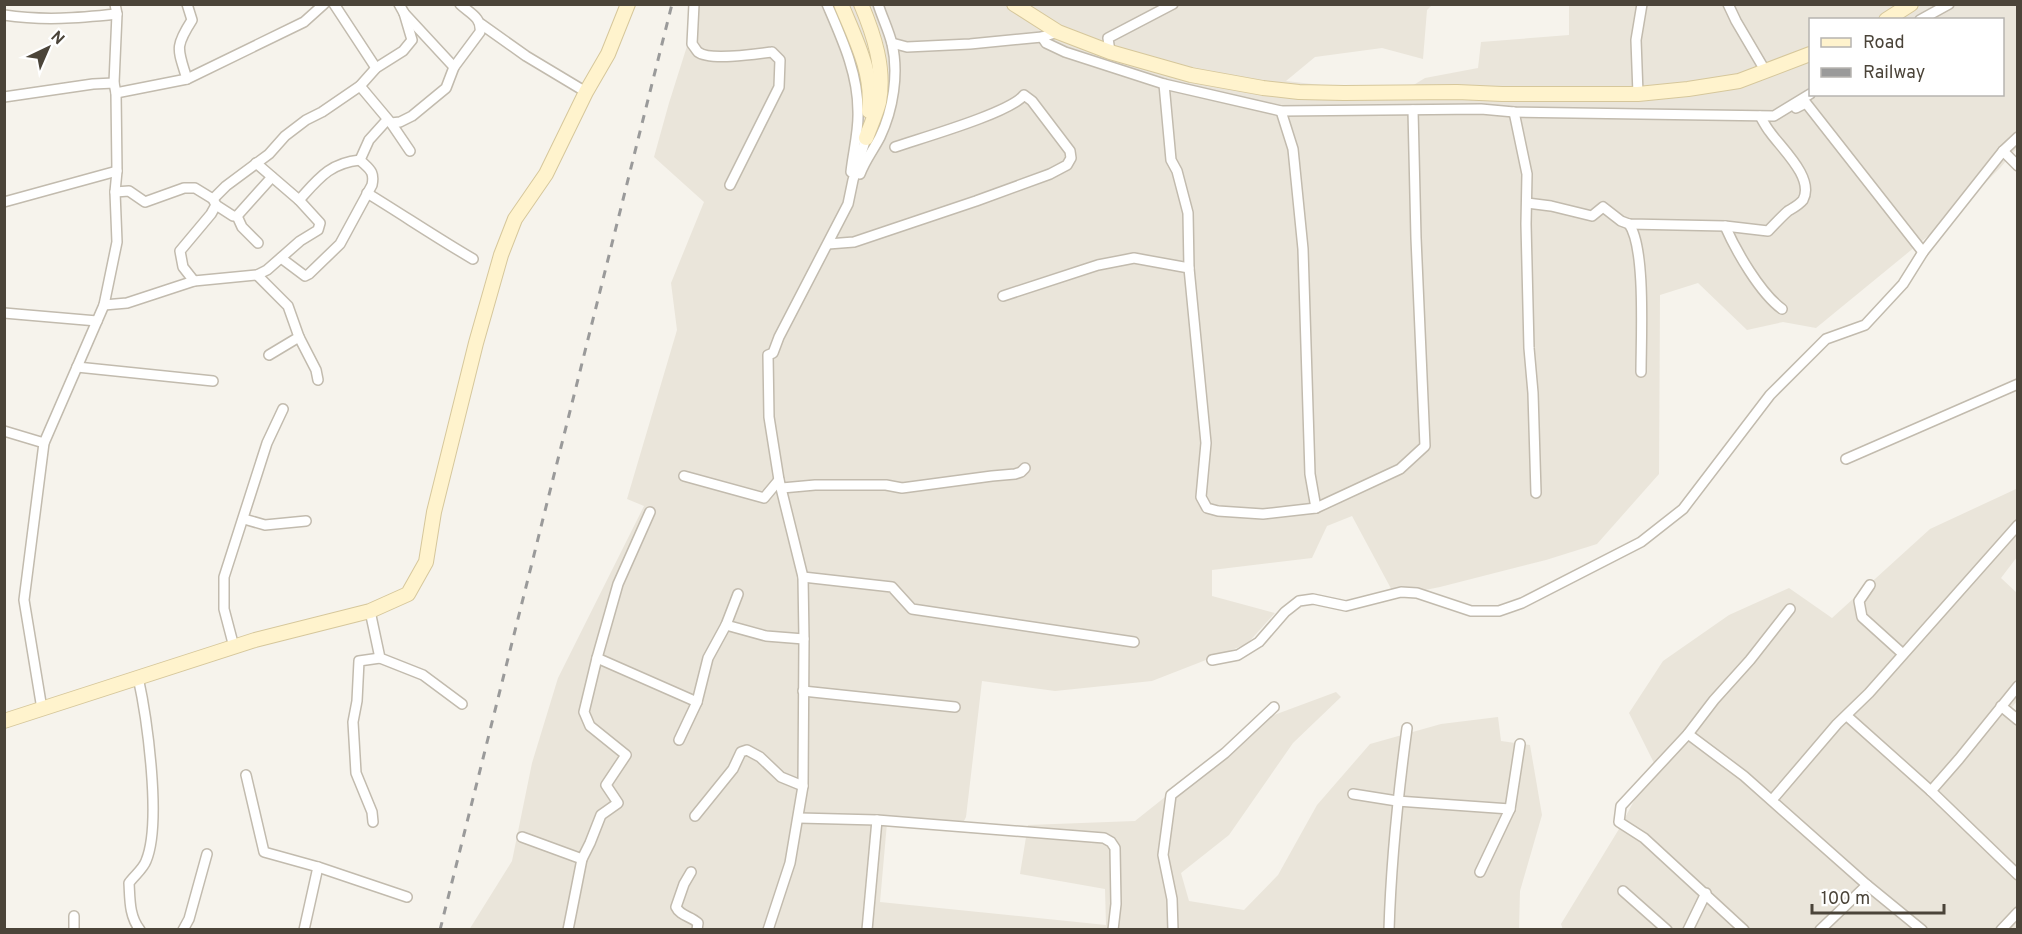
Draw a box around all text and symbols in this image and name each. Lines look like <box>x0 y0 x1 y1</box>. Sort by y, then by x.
north arrow <box>18 18 78 78</box>
legend <box>1809 18 2004 96</box>
text: N <box>46 27 68 50</box>
text: Road <box>1863 32 1905 55</box>
text: Railway <box>1863 62 1925 85</box>
scale bar <box>1812 877 1944 915</box>
text: 100 m <box>1821 888 1870 911</box>

